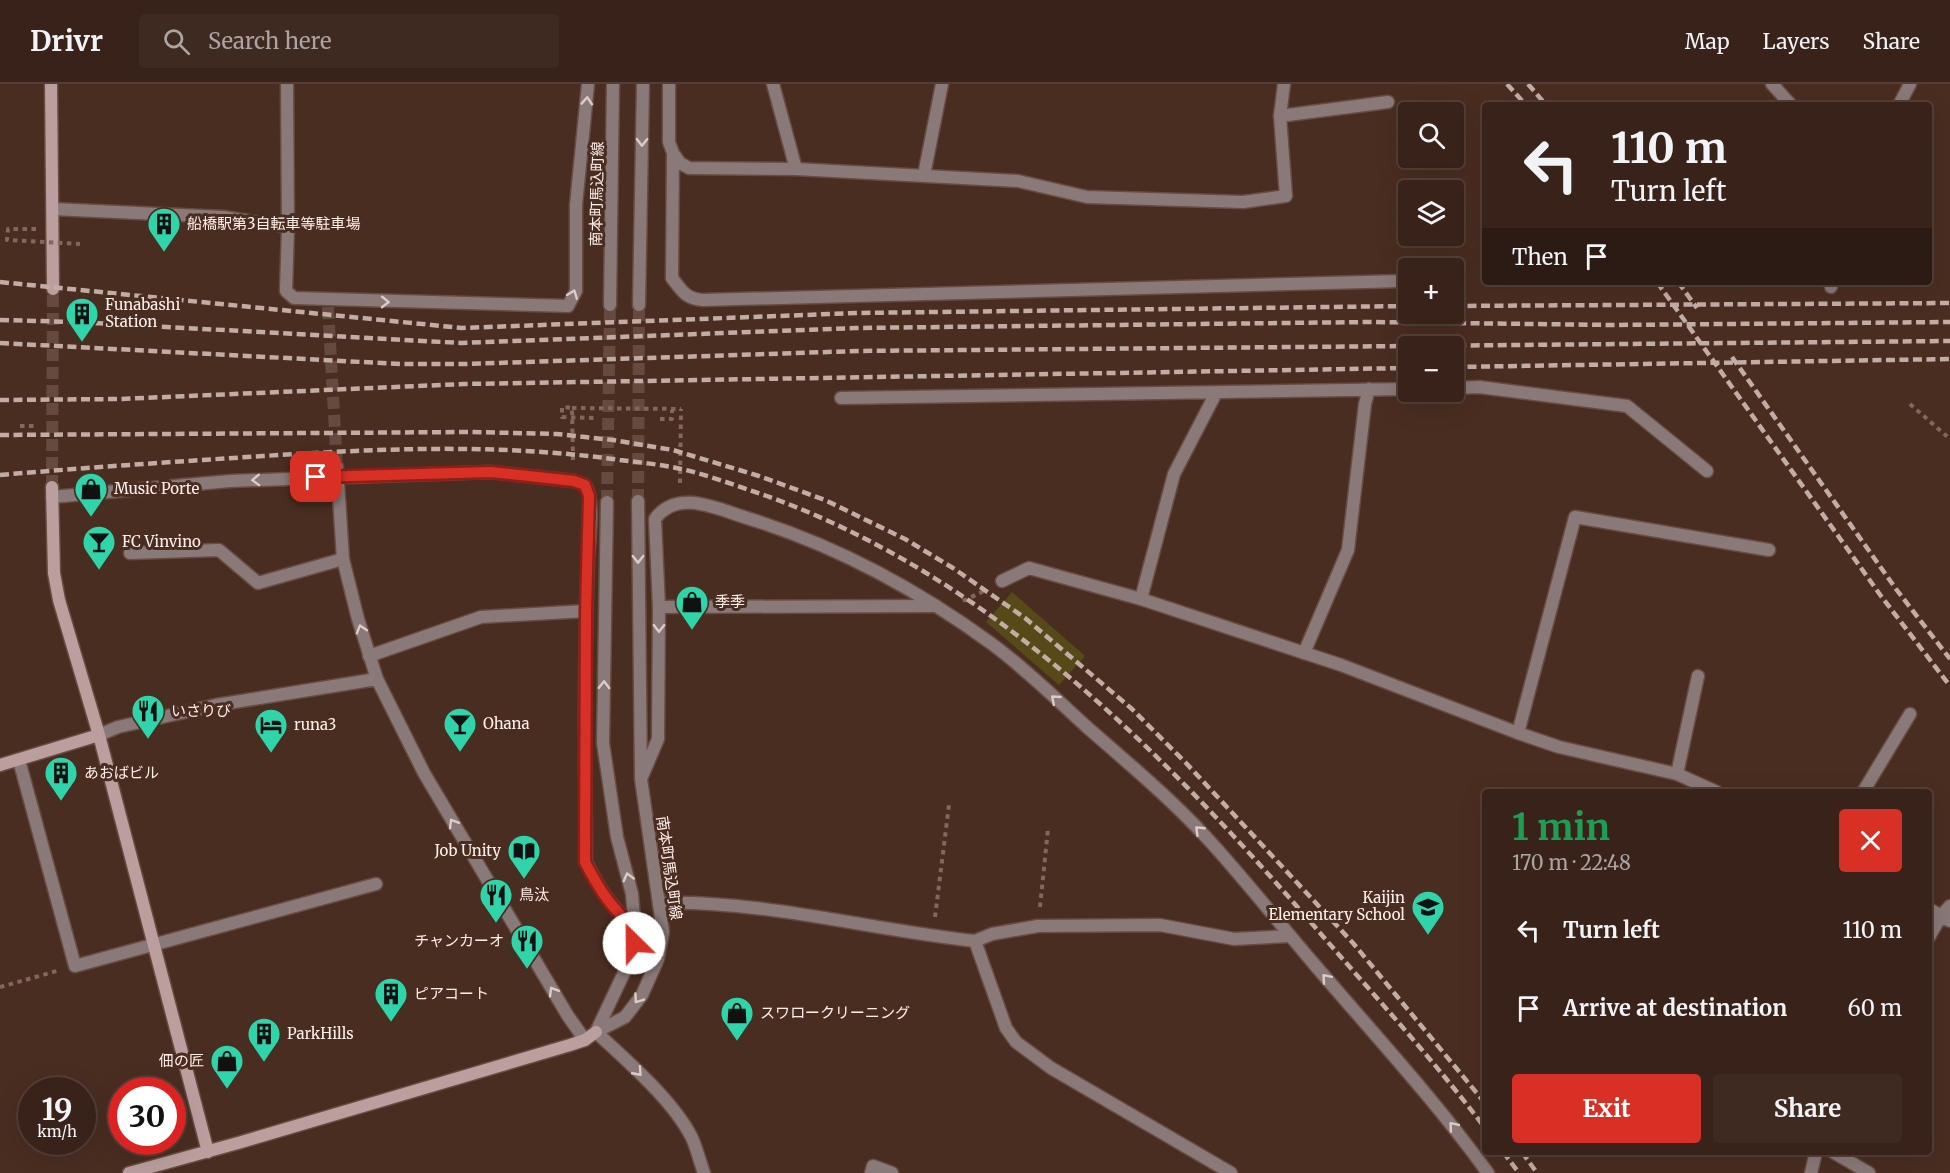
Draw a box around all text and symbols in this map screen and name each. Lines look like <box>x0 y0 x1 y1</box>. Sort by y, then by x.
search box <box>139 14 559 68</box>
text: Drivr <box>30 23 103 59</box>
icon: search <box>160 25 193 58</box>
text: Search here <box>208 27 331 55</box>
text: Map <box>1685 28 1730 55</box>
text: Layers <box>1763 28 1830 55</box>
text: Share <box>1863 28 1920 55</box>
one-way arrow <box>580 96 593 106</box>
map controls <box>1398 102 1464 402</box>
button: search <box>1398 102 1464 168</box>
text: 110 m <box>1611 122 1727 174</box>
icon: left <box>1512 126 1590 204</box>
one-way arrow <box>636 138 648 147</box>
street label: 南本町馬込町線 <box>586 141 607 247</box>
text: Turn left <box>1611 174 1726 208</box>
button: layers <box>1398 180 1464 246</box>
building icon: 船橋駅第3自転車等駐車場 <box>146 206 182 253</box>
place label: 船橋駅第3自転車等駐車場 <box>187 214 361 233</box>
icon: arrive <box>1580 240 1613 273</box>
text: Then <box>1512 243 1568 271</box>
button: + <box>1398 258 1464 324</box>
one-way arrow <box>565 290 578 300</box>
place label: Funabashi Station <box>105 295 180 331</box>
one-way arrow <box>381 295 390 308</box>
building icon: Funabashi Station <box>64 296 100 343</box>
button: − <box>1398 336 1464 402</box>
pin <box>290 451 341 502</box>
icon: arrive <box>299 460 332 493</box>
shop icon: Music Porte <box>73 471 109 518</box>
one-way arrow <box>251 474 260 486</box>
place label: Music Porte <box>114 479 199 498</box>
bar icon: FC Vinvino <box>81 524 117 571</box>
place label: FC Vinvino <box>122 532 201 551</box>
one-way arrow <box>632 555 644 564</box>
shop icon: 季季 <box>674 584 710 631</box>
place label: 季季 <box>715 592 745 611</box>
one-way arrow <box>356 624 368 635</box>
one-way arrow <box>653 624 665 633</box>
one-way arrow <box>598 680 610 689</box>
restaurant icon: いさりび <box>130 693 166 740</box>
one-way arrow <box>1051 695 1062 706</box>
place label: いさりび <box>171 701 231 720</box>
bar icon: Ohana <box>442 706 478 753</box>
hotel icon: runa3 <box>253 707 289 754</box>
place label: Ohana <box>483 714 530 733</box>
place label: runa3 <box>294 715 336 734</box>
building icon: あおばビル <box>43 755 79 802</box>
place label: あおばビル <box>84 763 159 782</box>
text: 1 min <box>1512 805 1610 850</box>
button: close <box>1839 809 1902 872</box>
street label: 南本町馬込町線 <box>653 815 686 921</box>
one-way arrow <box>449 819 461 829</box>
one-way arrow <box>1195 827 1206 838</box>
library icon: Job Unity <box>506 833 542 880</box>
place label: Job Unity <box>433 841 501 860</box>
text: 170 m · 22:48 <box>1512 850 1631 875</box>
one-way arrow <box>623 872 635 883</box>
restaurant icon: 鳥汰 <box>478 877 514 924</box>
place label: 鳥汰 <box>519 885 549 904</box>
place label: Kaijin Elementary School <box>1268 888 1405 924</box>
school or university icon: Kaijin Elementary School <box>1410 889 1446 936</box>
position arrow <box>602 911 666 975</box>
icon: left <box>1512 914 1545 947</box>
text: Turn left <box>1563 916 1660 944</box>
text: 110 m <box>1843 916 1902 944</box>
restaurant icon: チャンカーオ <box>509 923 545 970</box>
place label: チャンカーオ <box>414 931 504 950</box>
one-way arrow <box>1322 974 1333 985</box>
building icon: ピアコート <box>373 976 409 1023</box>
place label: ピアコート <box>414 984 489 1003</box>
one-way arrow <box>549 987 561 997</box>
icon: arrive <box>1512 992 1545 1025</box>
one-way arrow <box>634 993 645 1004</box>
text: Arrive at destination <box>1563 994 1787 1022</box>
text: 60 m <box>1848 994 1902 1022</box>
shop icon: スワロークリーニング <box>719 995 755 1042</box>
place label: スワロークリーニング <box>760 1003 910 1022</box>
building icon: ParkHills <box>246 1016 282 1063</box>
place label: ParkHills <box>287 1024 354 1043</box>
shop icon: 佃の匠 <box>209 1043 245 1090</box>
place label: 佃の匠 <box>159 1051 204 1070</box>
one-way arrow <box>631 1065 642 1076</box>
button: Exit <box>1512 1074 1701 1143</box>
button: Share <box>1713 1074 1902 1143</box>
speed limit sign: 30 <box>108 1077 186 1155</box>
text: 19 <box>41 1090 73 1128</box>
text: km/h <box>37 1122 77 1141</box>
one-way arrow <box>1449 1122 1460 1133</box>

